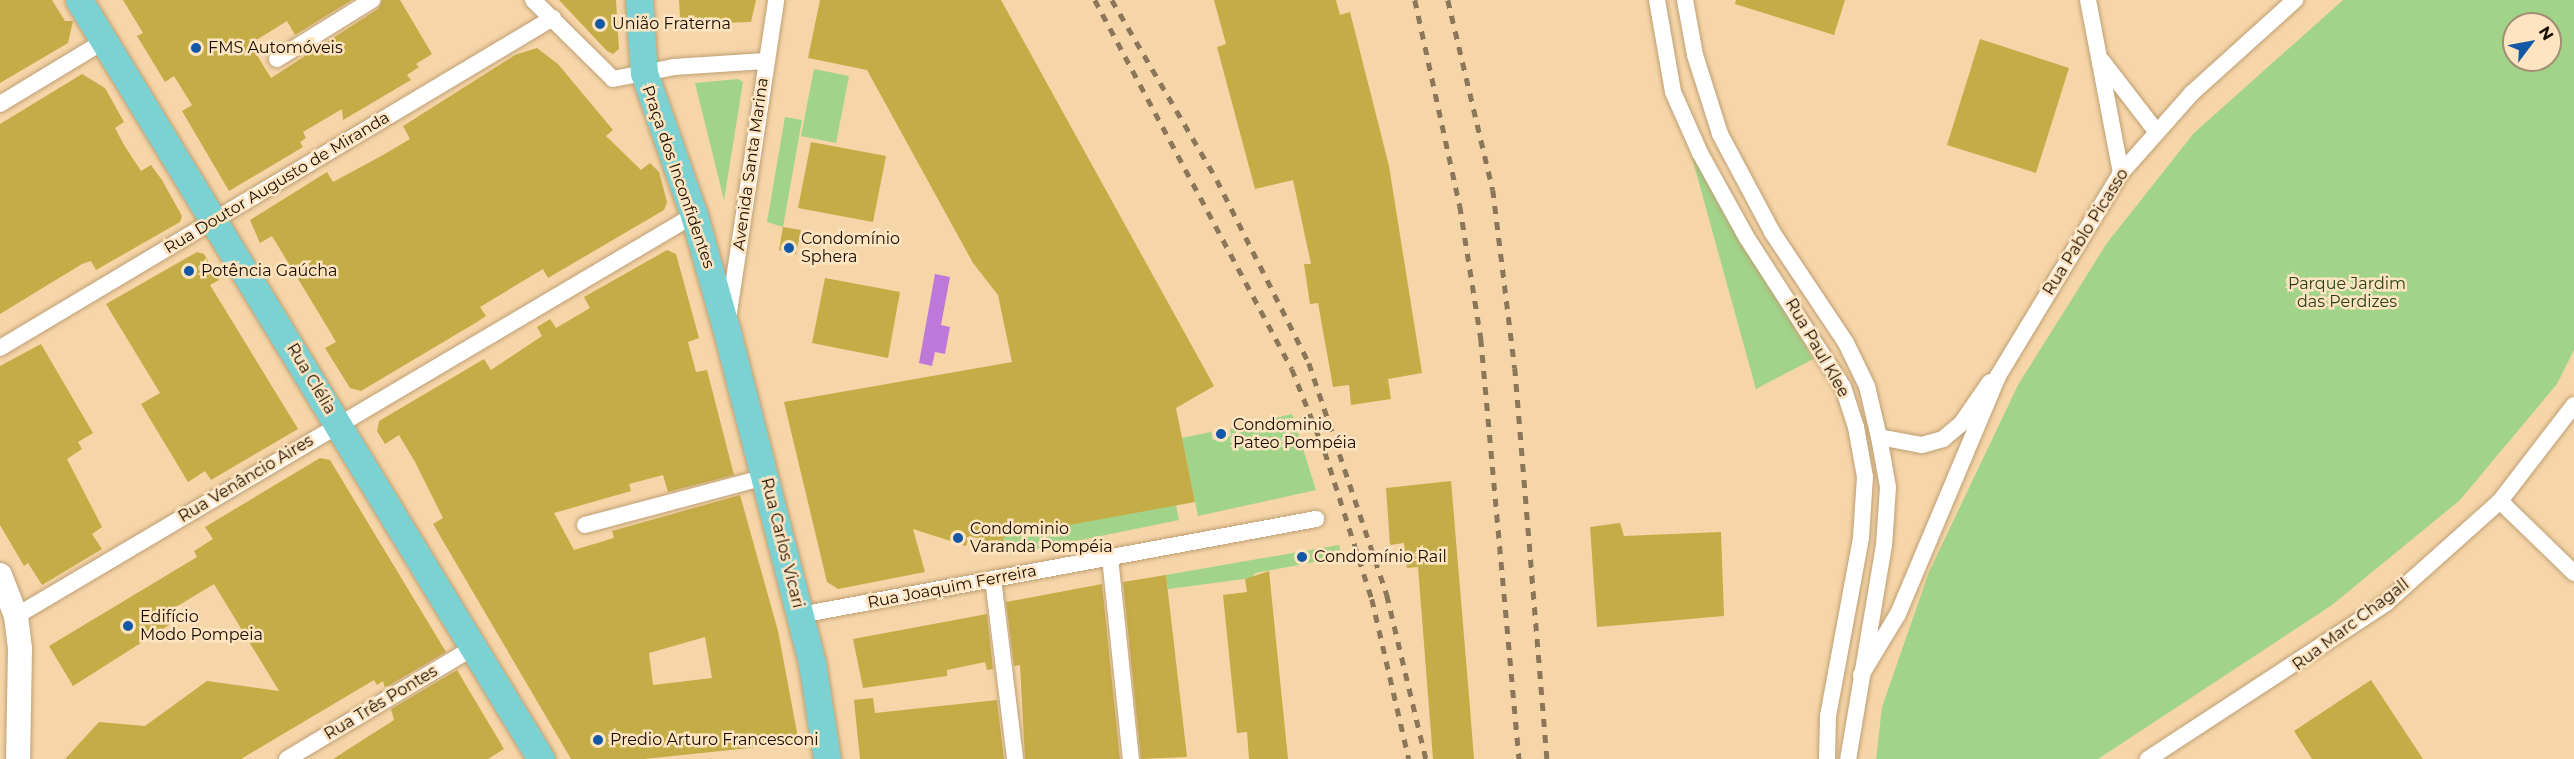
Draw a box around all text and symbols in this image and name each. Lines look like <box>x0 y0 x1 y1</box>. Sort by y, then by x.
north arrow <box>2502 12 2562 72</box>
place label: União Fraterna <box>612 14 731 34</box>
marker: União Fraterna <box>593 17 607 31</box>
text: N <box>2535 23 2557 44</box>
place label: FMS Automóveis <box>208 38 343 58</box>
marker: FMS Automóveis <box>189 41 203 55</box>
street label: Avenida Santa Marina <box>729 76 773 252</box>
street label: Praça dos Inconfidentes <box>638 83 718 271</box>
street label: Rua Doutor Augusto de Miranda <box>161 108 393 258</box>
street label: Rua Pablo Picasso <box>2039 165 2133 299</box>
place label: Condomínio Sphera <box>801 229 900 267</box>
marker: Condomínio Sphera <box>782 241 796 255</box>
place label: Potência Gaúcha <box>201 261 338 281</box>
marker: Potência Gaúcha <box>182 264 196 278</box>
park label: Parque Jardim das Perdizes <box>2288 274 2406 312</box>
street label: Rua Paul Klee <box>1781 295 1853 401</box>
street label: Rua Clélia <box>282 340 340 418</box>
place label: Condominio Pateo Pompéia <box>1233 415 1356 453</box>
marker: Condominio Pateo Pompéia <box>1214 427 1228 441</box>
street label: Rua Venâncio Aires <box>175 431 317 527</box>
street label: Rua Carlos Vicari <box>757 476 807 610</box>
place label: Condominio Varanda Pompéia <box>970 519 1113 557</box>
marker: Condominio Varanda Pompéia <box>951 531 965 545</box>
place label: Condomínio Rail <box>1314 547 1447 567</box>
marker: Condomínio Rail <box>1295 550 1309 564</box>
street label: Rua Joaquim Ferreira <box>866 561 1038 613</box>
street label: Rua Marc Chagall <box>2289 575 2413 675</box>
place label: Edifício Modo Pompeia <box>140 607 263 645</box>
marker: Edifício Modo Pompeia <box>121 619 135 633</box>
street label: Rua Três Pontes <box>321 662 441 744</box>
place label: Predio Arturo Francesconi <box>610 730 819 750</box>
marker: Predio Arturo Francesconi <box>591 733 605 747</box>

